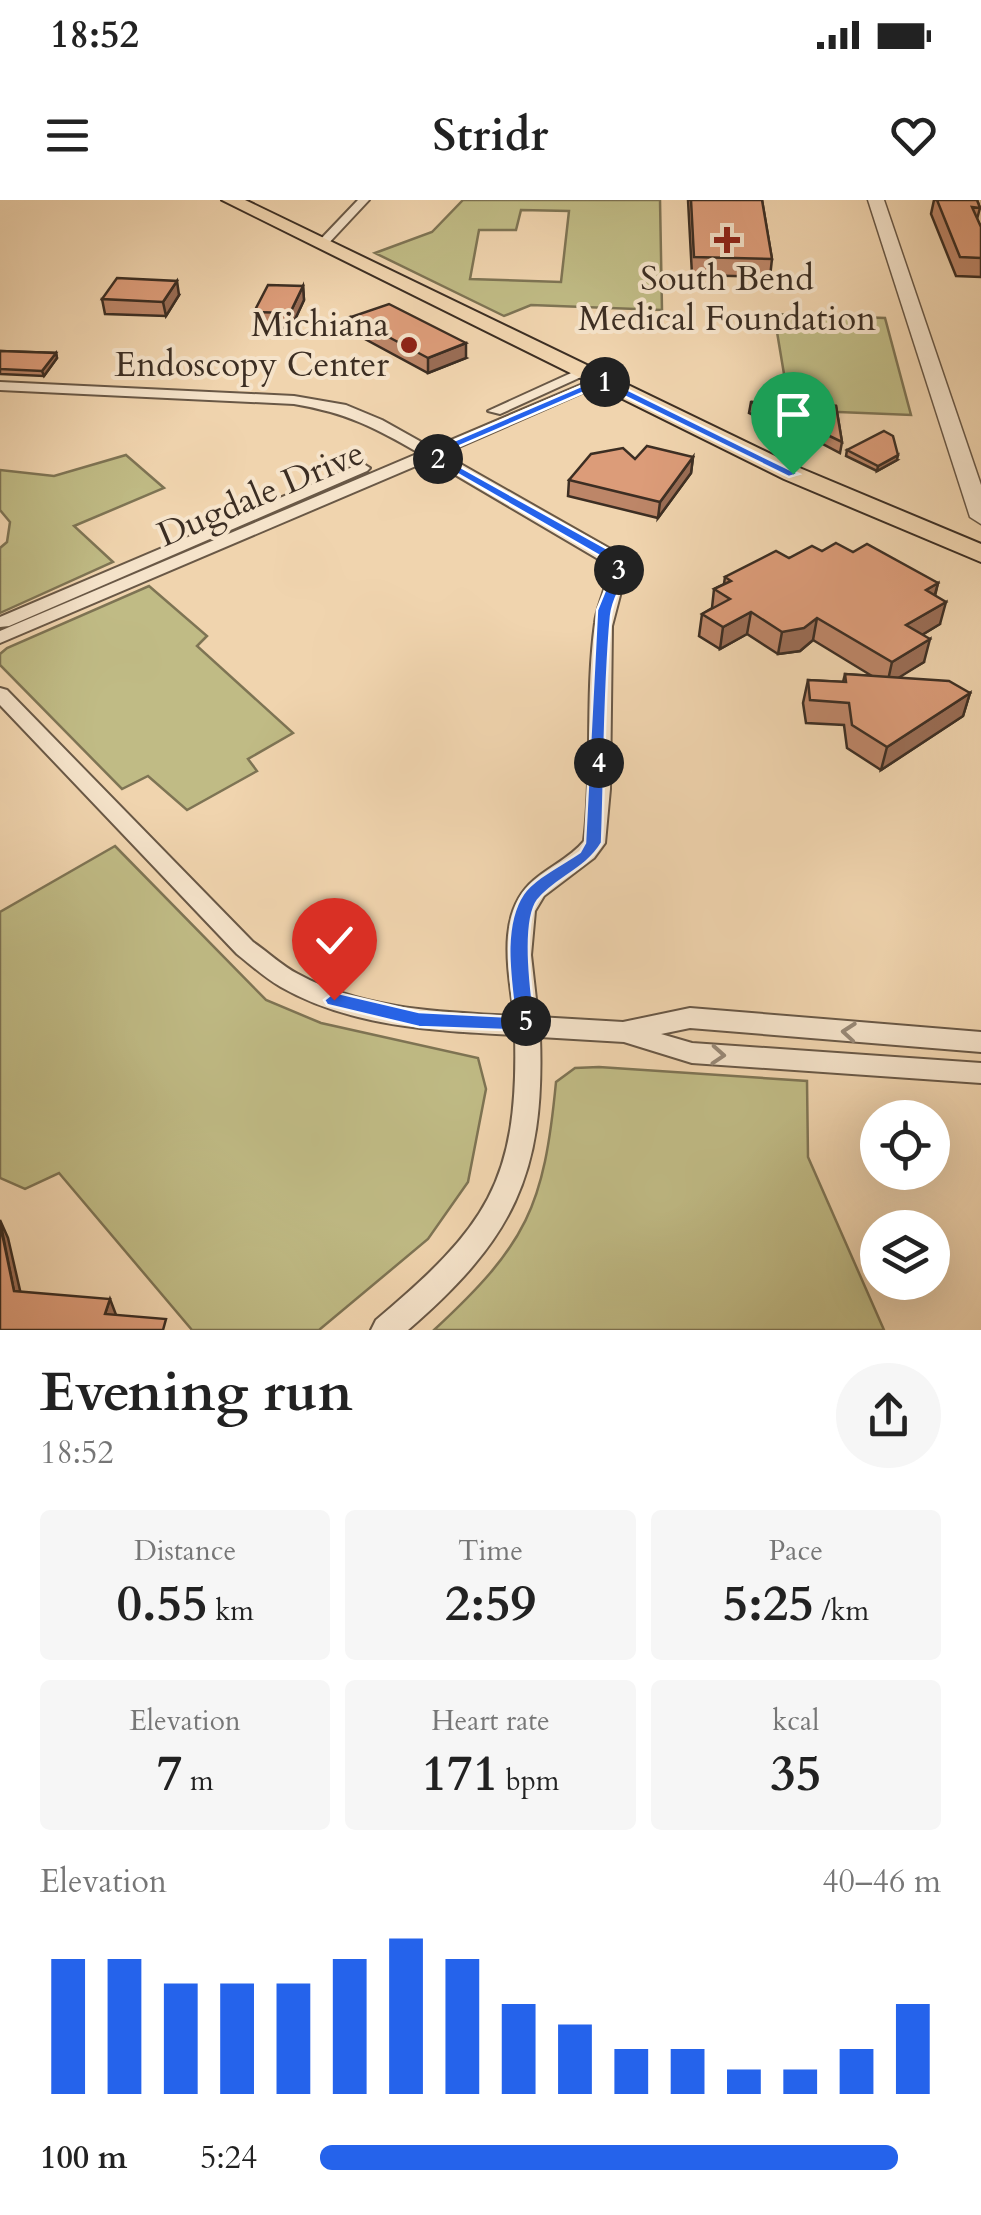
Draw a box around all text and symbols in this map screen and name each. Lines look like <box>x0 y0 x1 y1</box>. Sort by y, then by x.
text: 18:52 <box>50 9 139 61</box>
text: Stridr <box>433 105 548 166</box>
icon: menu <box>40 108 95 163</box>
icon: heart <box>886 108 941 163</box>
marker: South Bend Medical Foundation <box>714 227 740 253</box>
place label: South Bend Medical Foundation <box>578 255 876 343</box>
place label: Michiana Endoscopy Center <box>115 301 389 389</box>
marker: Michiana Endoscopy Center <box>398 334 420 356</box>
pin: 1 <box>580 357 630 407</box>
text: 1 <box>598 363 612 401</box>
pin <box>751 372 836 475</box>
icon: arrive <box>766 387 821 442</box>
street label: Dugdale Drive <box>150 429 372 559</box>
pin: 2 <box>413 434 463 484</box>
text: 2 <box>431 440 445 478</box>
pin: 3 <box>594 545 644 595</box>
text: 3 <box>612 551 626 589</box>
pin: 4 <box>574 738 624 788</box>
text: 4 <box>592 744 606 782</box>
pin <box>292 898 377 1001</box>
icon: check <box>307 913 362 968</box>
pin: 5 <box>501 996 551 1046</box>
text: 5 <box>519 1002 533 1040</box>
one-way arrow <box>840 1021 856 1043</box>
one-way arrow <box>710 1044 726 1065</box>
map controls <box>860 1100 950 1300</box>
button: locate <box>860 1100 950 1190</box>
button: layers <box>860 1210 950 1300</box>
text: Evening run <box>40 1356 353 1430</box>
button: share <box>836 1363 941 1468</box>
text: 18:52 <box>40 1431 114 1475</box>
text: Distance <box>134 1532 236 1570</box>
text: Time <box>458 1532 523 1570</box>
text: Pace <box>769 1532 823 1570</box>
text: 0.55 <box>116 1570 208 1638</box>
text: 2:59 <box>445 1570 536 1638</box>
text: 5:25 <box>723 1570 814 1638</box>
text: km <box>208 1592 254 1630</box>
text: /km <box>814 1592 869 1630</box>
text: Elevation <box>130 1702 241 1740</box>
text: Heart rate <box>431 1702 550 1740</box>
text: kcal <box>772 1702 819 1740</box>
text: 7 <box>157 1740 182 1808</box>
text: 171 <box>422 1740 498 1808</box>
text: 35 <box>770 1740 821 1808</box>
text: m <box>182 1762 214 1800</box>
text: bpm <box>498 1762 559 1800</box>
text: Elevation <box>40 1860 167 1904</box>
text: 40–46 m <box>822 1860 941 1904</box>
text: 100 m <box>40 2136 127 2180</box>
text: 5:24 <box>200 2136 257 2180</box>

